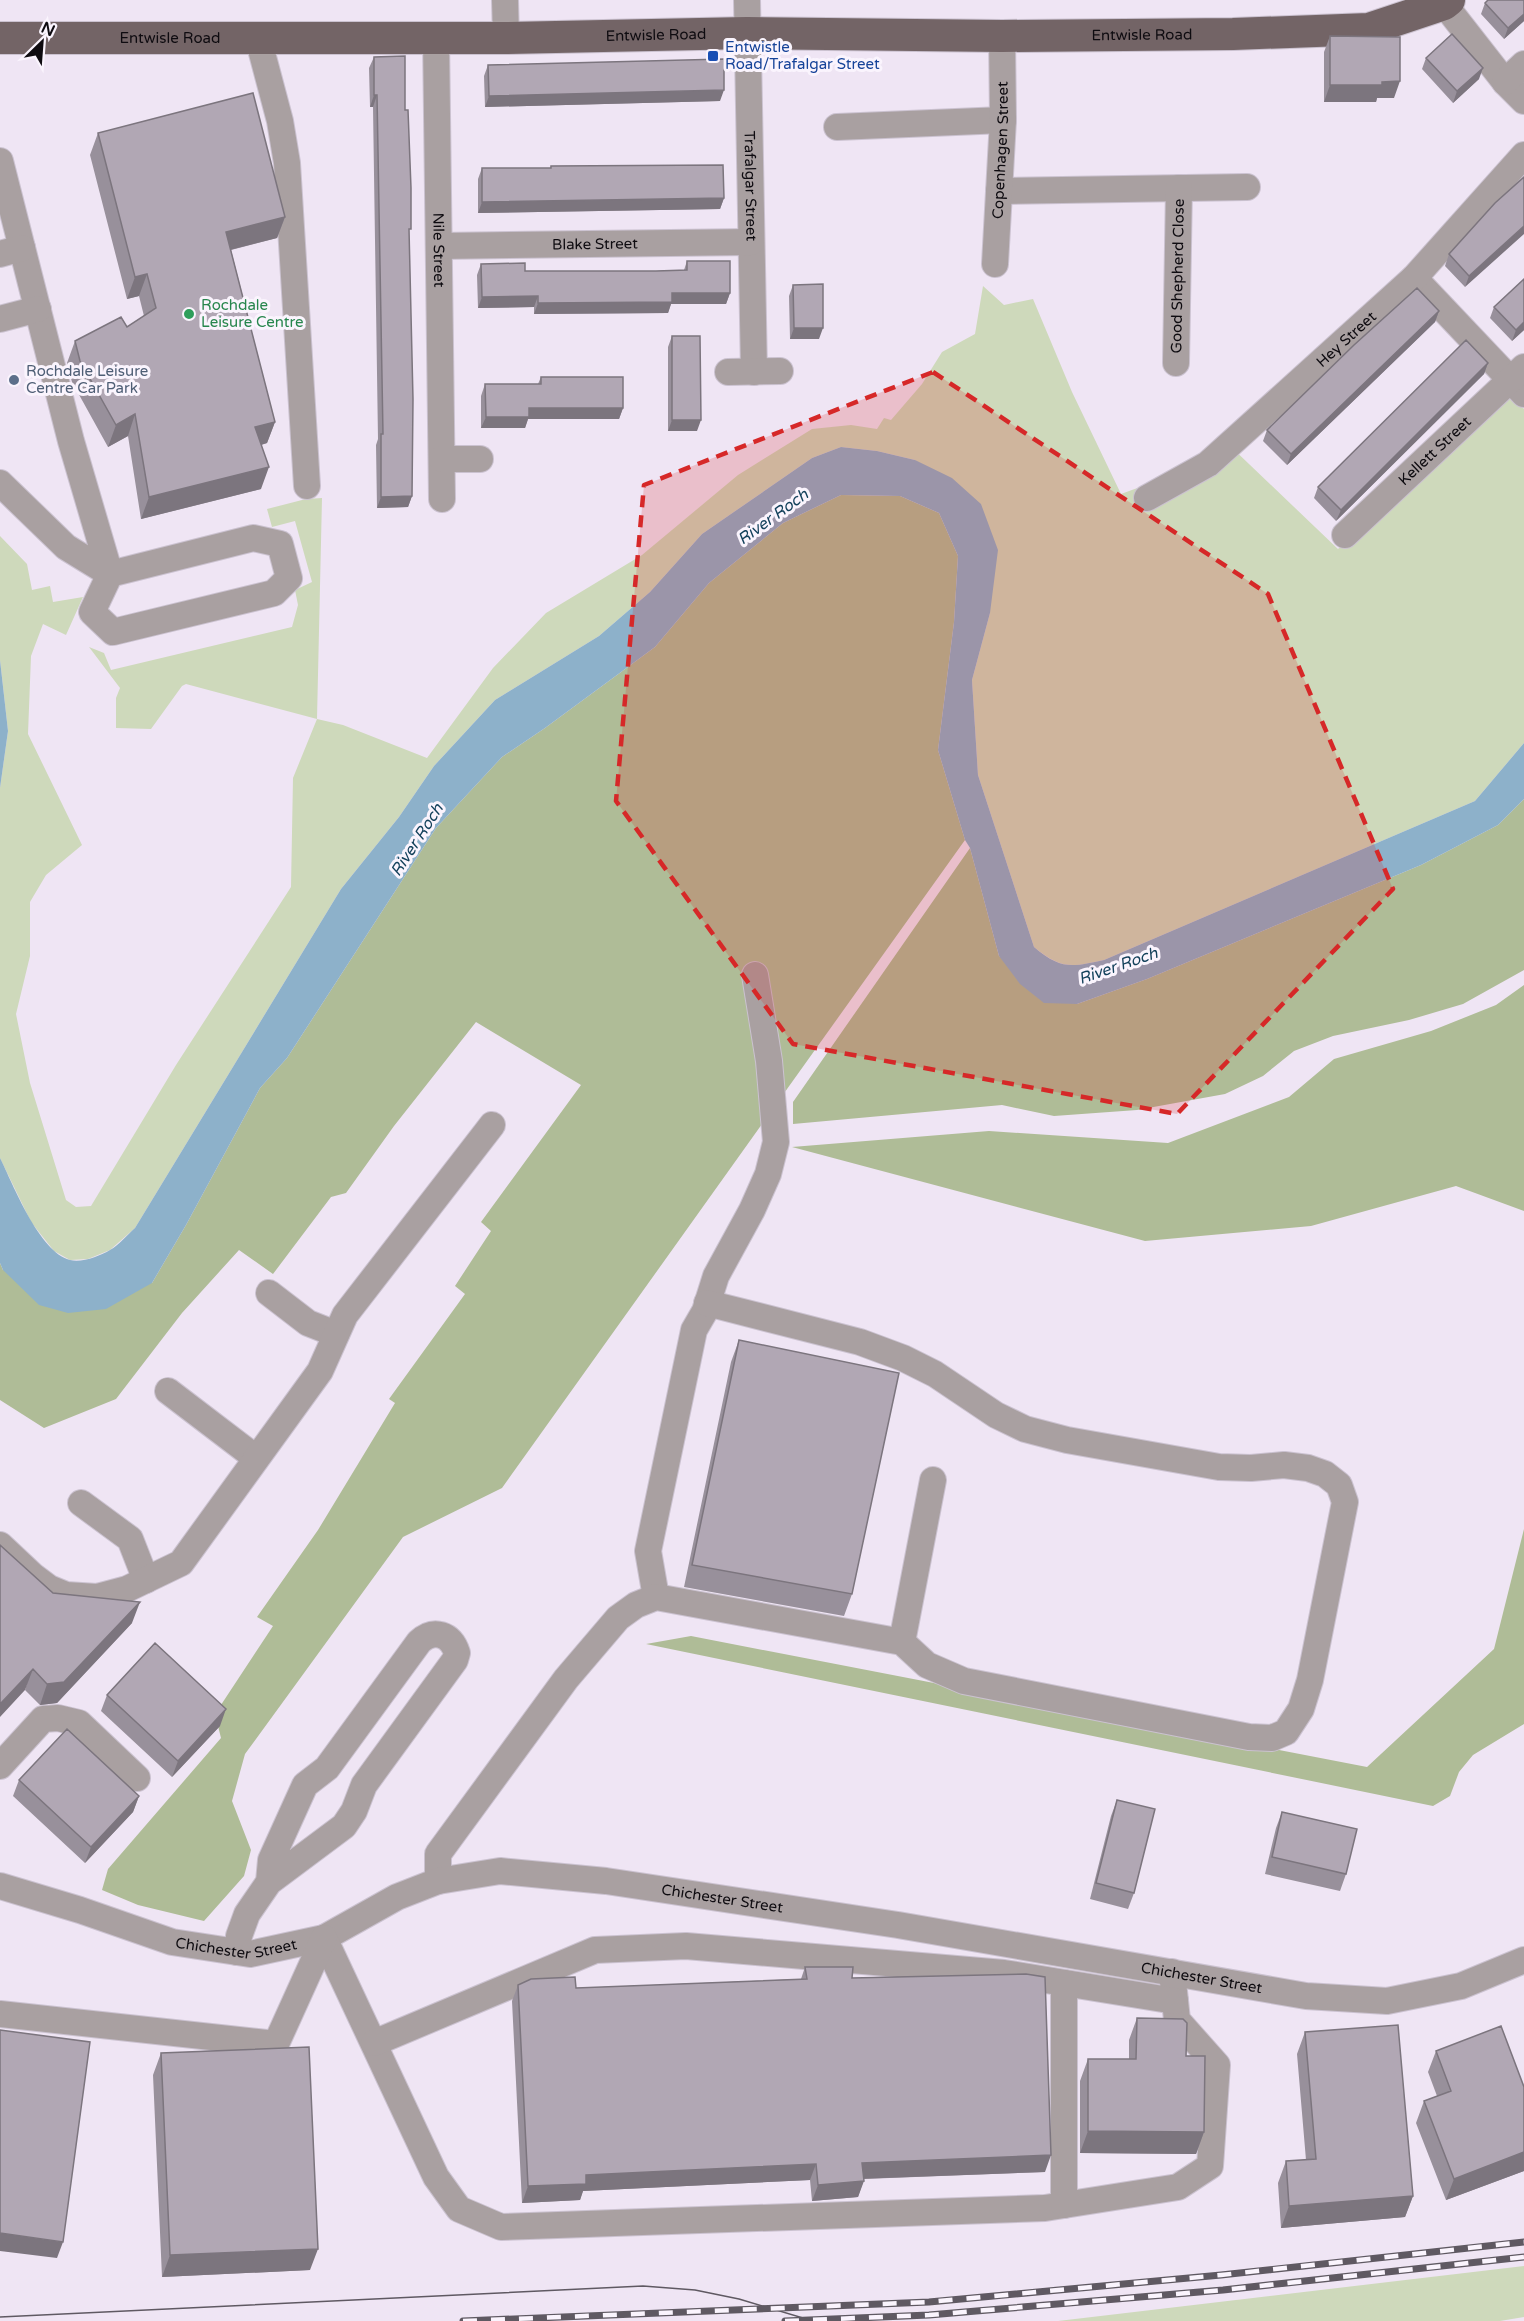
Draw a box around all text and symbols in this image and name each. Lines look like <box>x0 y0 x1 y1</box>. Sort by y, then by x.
north arrow <box>12 12 72 72</box>
text: N <box>38 18 58 41</box>
street label: Entwisle Road <box>605 25 707 45</box>
street label: Entwisle Road <box>1091 25 1192 44</box>
street label: Entwisle Road <box>120 29 220 47</box>
place label: Entwistle Road/Trafalgar Street <box>725 38 880 73</box>
marker: Entwistle Road/Trafalgar Street <box>706 49 720 63</box>
street label: Copenhagen Street <box>989 81 1012 220</box>
street label: Trafalgar Street <box>740 131 761 242</box>
street label: Good Shepherd Close <box>1167 198 1188 354</box>
street label: Nile Street <box>429 213 448 288</box>
street label: Blake Street <box>552 234 638 254</box>
place label: Rochdale Leisure Centre <box>201 296 303 331</box>
marker: Rochdale Leisure Centre <box>182 307 196 321</box>
street label: Hey Street <box>1313 307 1380 371</box>
place label: Rochdale Leisure Centre Car Park <box>26 362 148 397</box>
marker: Rochdale Leisure Centre Car Park <box>7 373 21 387</box>
street label: Kellett Street <box>1395 412 1475 489</box>
water label: River Roch <box>734 484 813 549</box>
water label: River Roch <box>386 799 449 880</box>
water label: River Roch <box>1076 943 1161 989</box>
street label: Chichester Street <box>660 1880 784 1917</box>
street label: Chichester Street <box>174 1934 299 1963</box>
street label: Chichester Street <box>1140 1958 1264 1997</box>

